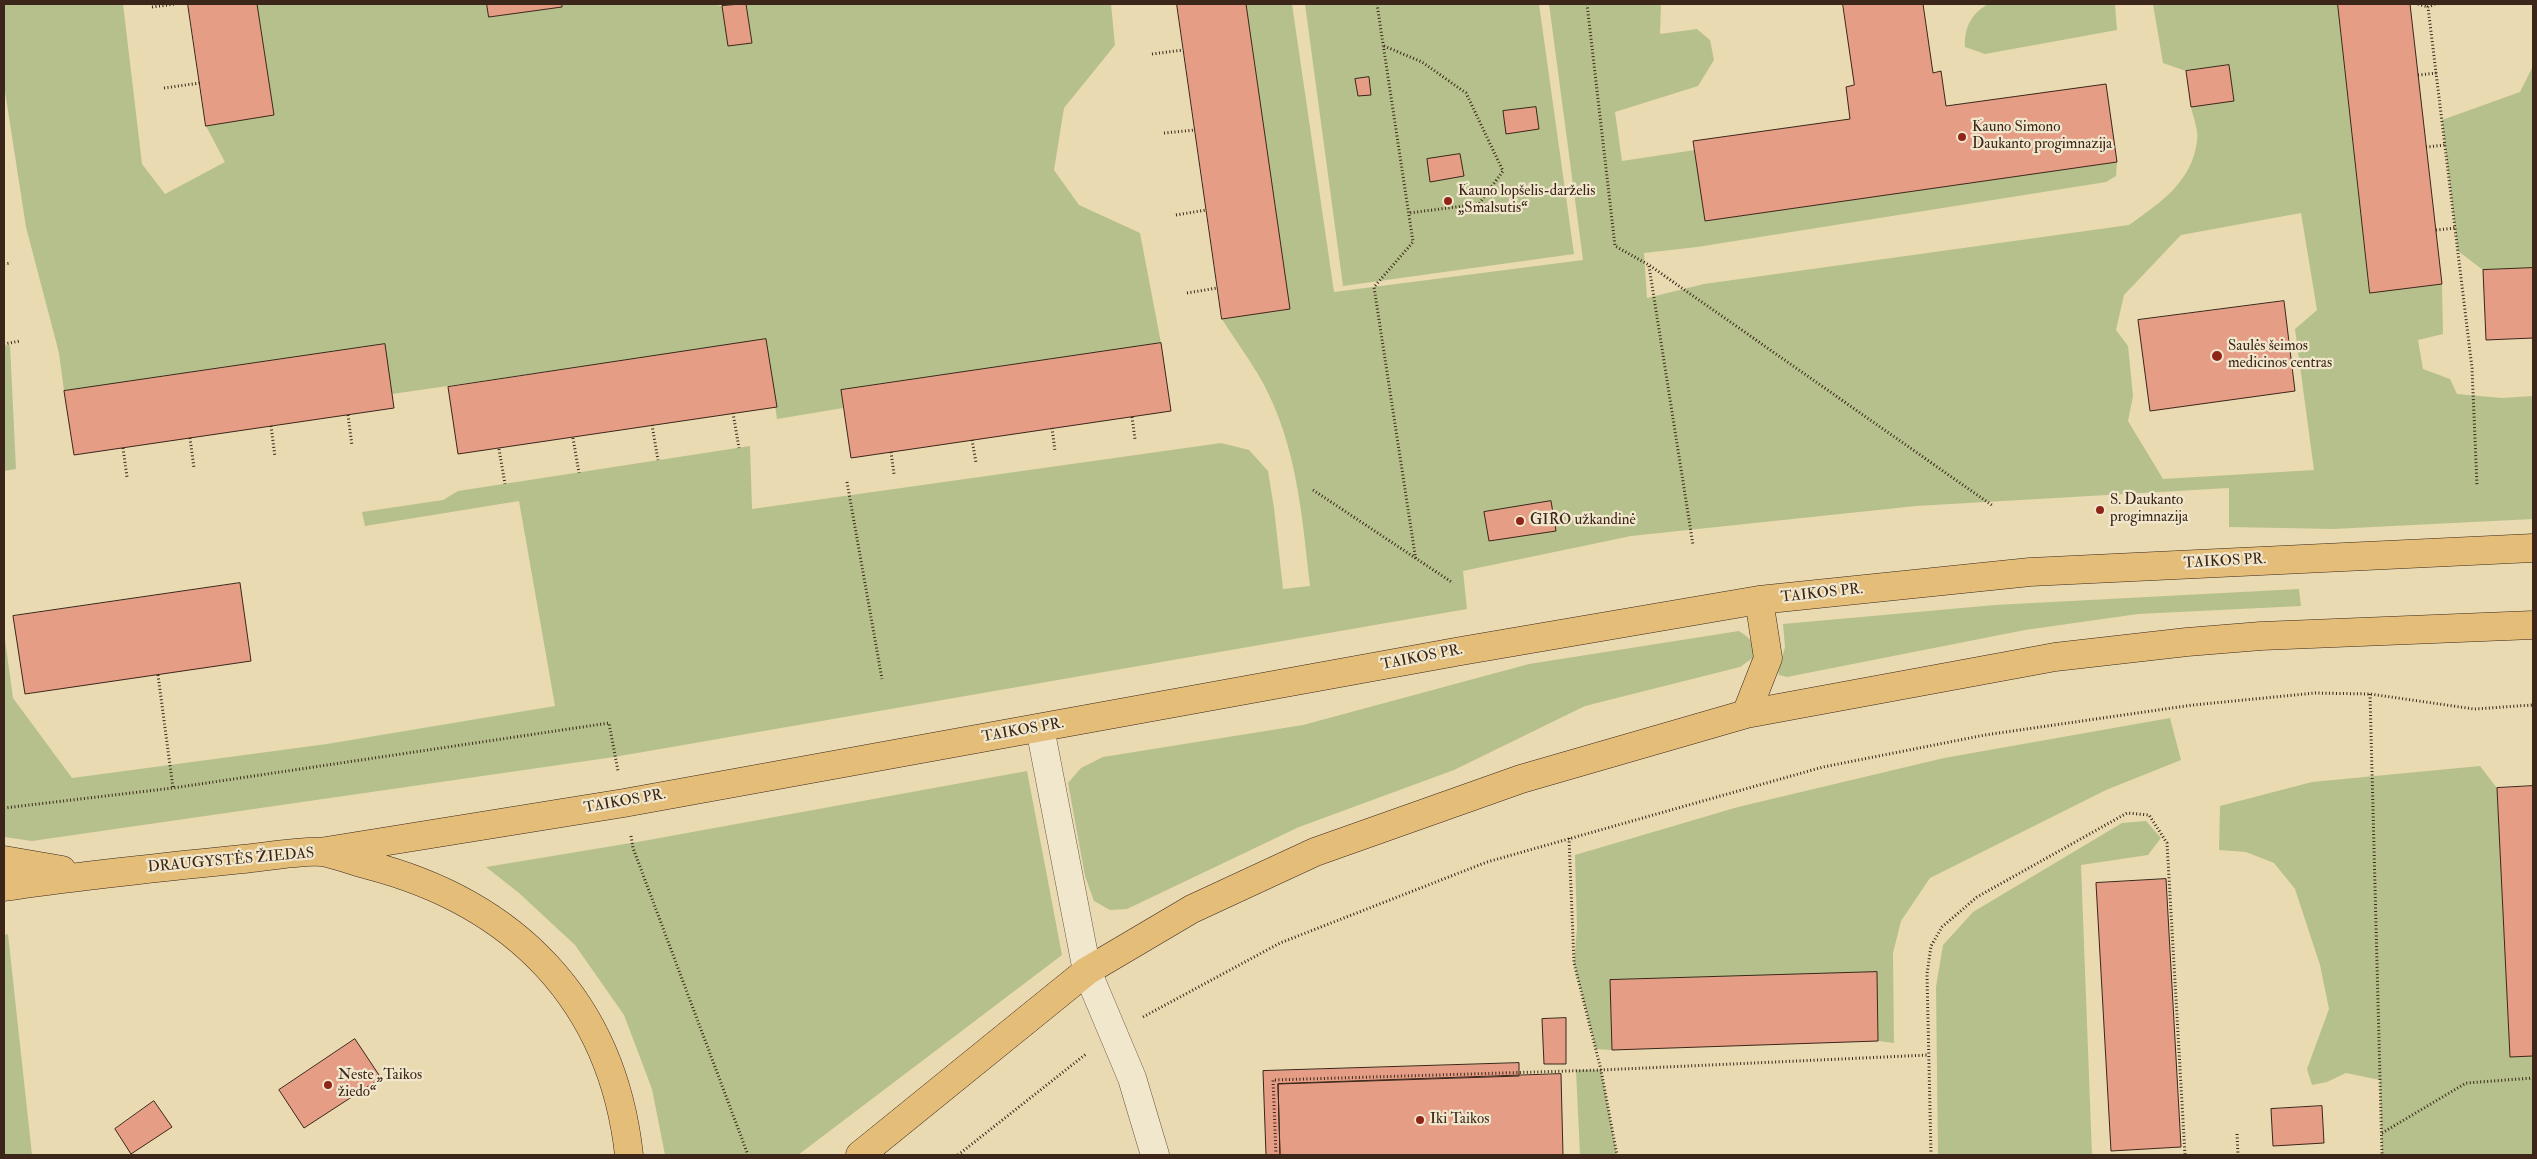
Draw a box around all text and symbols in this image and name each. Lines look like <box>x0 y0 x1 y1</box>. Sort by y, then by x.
place label: Kauno Simono Daukanto progimnazija <box>1972 119 2112 154</box>
marker: Kauno Simono Daukanto progimnazija <box>1956 131 1968 143</box>
place label: Kauno lopšelis-darželis „Smalsutis“ <box>1458 183 1595 218</box>
marker: Kauno lopšelis-darželis „Smalsutis“ <box>1442 195 1454 207</box>
place label: Saulės šeimos medicinos centras <box>2228 338 2332 373</box>
marker: Saulės šeimos medicinos centras <box>2210 349 2224 363</box>
place label: S. Daukanto progimnazija <box>2110 492 2188 527</box>
marker: S. Daukanto progimnazija <box>2094 504 2106 516</box>
place label: GIRO užkandinė <box>1530 512 1636 530</box>
marker: GIRO užkandinė <box>1514 515 1526 527</box>
street label: TAIKOS PR. <box>2183 551 2267 573</box>
street label: TAIKOS PR. <box>1780 581 1864 607</box>
street label: TAIKOS PR. <box>1380 641 1464 675</box>
street label: TAIKOS PR. <box>981 715 1065 747</box>
street label: TAIKOS PR. <box>583 786 667 818</box>
street label: DRAUGYSTĖS ŽIEDAS <box>147 845 315 877</box>
place label: Neste „Taikos žiedo“ <box>338 1067 422 1102</box>
marker: Neste „Taikos žiedo“ <box>322 1079 334 1091</box>
place label: Iki Taikos <box>1430 1111 1489 1129</box>
marker: Iki Taikos <box>1414 1114 1426 1126</box>

